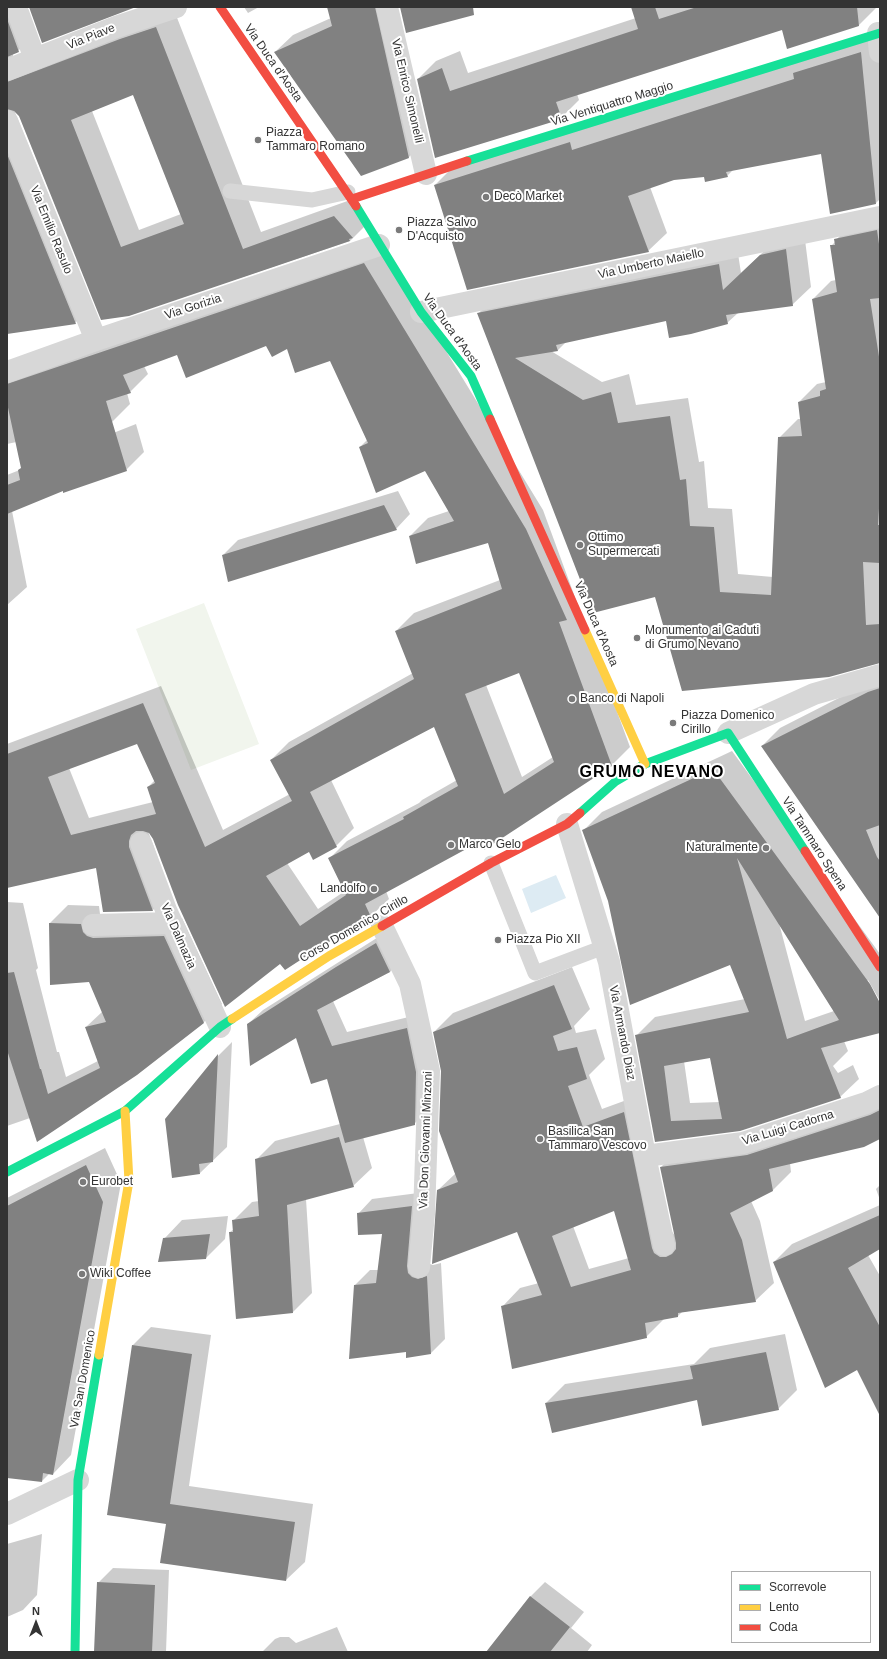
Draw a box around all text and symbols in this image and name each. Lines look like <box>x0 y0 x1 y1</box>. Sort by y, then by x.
street label: Via Piave <box>65 21 117 53</box>
street label: Via Duca d'Aosta <box>241 21 305 105</box>
street label: Via Enrico Simonelli <box>388 37 426 145</box>
street label: Via Ventiquattro Maggio <box>549 79 675 129</box>
place label: Piazza Tammaro Romano <box>266 126 365 154</box>
marker: Piazza Tammaro Romano <box>253 135 263 145</box>
street label: Via Emilio Rasulo <box>27 184 75 276</box>
place label: Decò Market <box>494 190 562 204</box>
marker: Decò Market <box>481 192 491 202</box>
place label: Piazza Salvo D'Acquisto <box>407 216 476 244</box>
marker: Piazza Salvo D'Acquisto <box>394 225 404 235</box>
street label: Via Umberto Maiello <box>597 246 705 282</box>
street label: Via Gorizia <box>163 291 223 323</box>
street label: Via Duca d'Aosta <box>419 291 485 373</box>
place label: Ottimo Supermercati <box>588 531 659 559</box>
marker: Ottimo Supermercati <box>575 540 585 550</box>
street label: Via Duca d'Aosta <box>571 579 621 669</box>
place label: Monumento ai Caduti di Grumo Nevano <box>645 624 759 652</box>
marker: Monumento ai Caduti di Grumo Nevano <box>632 633 642 643</box>
place label: Banco di Napoli <box>580 692 664 706</box>
marker: Banco di Napoli <box>567 694 577 704</box>
place label: Piazza Domenico Cirillo <box>681 709 774 737</box>
marker: Piazza Domenico Cirillo <box>668 718 678 728</box>
district label: GRUMO NEVANO <box>579 763 725 783</box>
street label: Via Tammaro Spena <box>778 795 850 893</box>
place label: Marco Gelo <box>459 838 521 852</box>
marker: Marco Gelo <box>446 840 456 850</box>
place label: Naturalmente <box>686 841 758 855</box>
marker: Naturalmente <box>761 843 771 853</box>
place label: Landolfo <box>320 882 366 896</box>
marker: Landolfo <box>369 884 379 894</box>
street label: Corso Domenico Cirillo <box>297 892 411 966</box>
street label: Via Dalmazia <box>157 901 199 971</box>
place label: Piazza Pio XII <box>506 933 581 947</box>
marker: Piazza Pio XII <box>493 935 503 945</box>
street label: Via Armando Diaz <box>606 984 638 1082</box>
street label: Via Don Giovanni Minzoni <box>416 1071 436 1209</box>
street label: Via Luigi Cadorna <box>740 1107 836 1149</box>
place label: Basilica San Tammaro Vescovo <box>548 1125 647 1153</box>
marker: Basilica San Tammaro Vescovo <box>535 1134 545 1144</box>
place label: Eurobet <box>91 1175 133 1189</box>
marker: Eurobet <box>78 1177 88 1187</box>
place label: Wiki Coffee <box>90 1267 151 1281</box>
marker: Wiki Coffee <box>77 1269 87 1279</box>
street label: Via San Domenico <box>67 1329 99 1429</box>
legend <box>731 1571 871 1643</box>
text: Scorrevole <box>769 1580 826 1594</box>
text: Lento <box>769 1600 799 1614</box>
north arrow <box>16 1603 56 1643</box>
text: N <box>32 1605 40 1617</box>
text: Coda <box>769 1620 798 1634</box>

